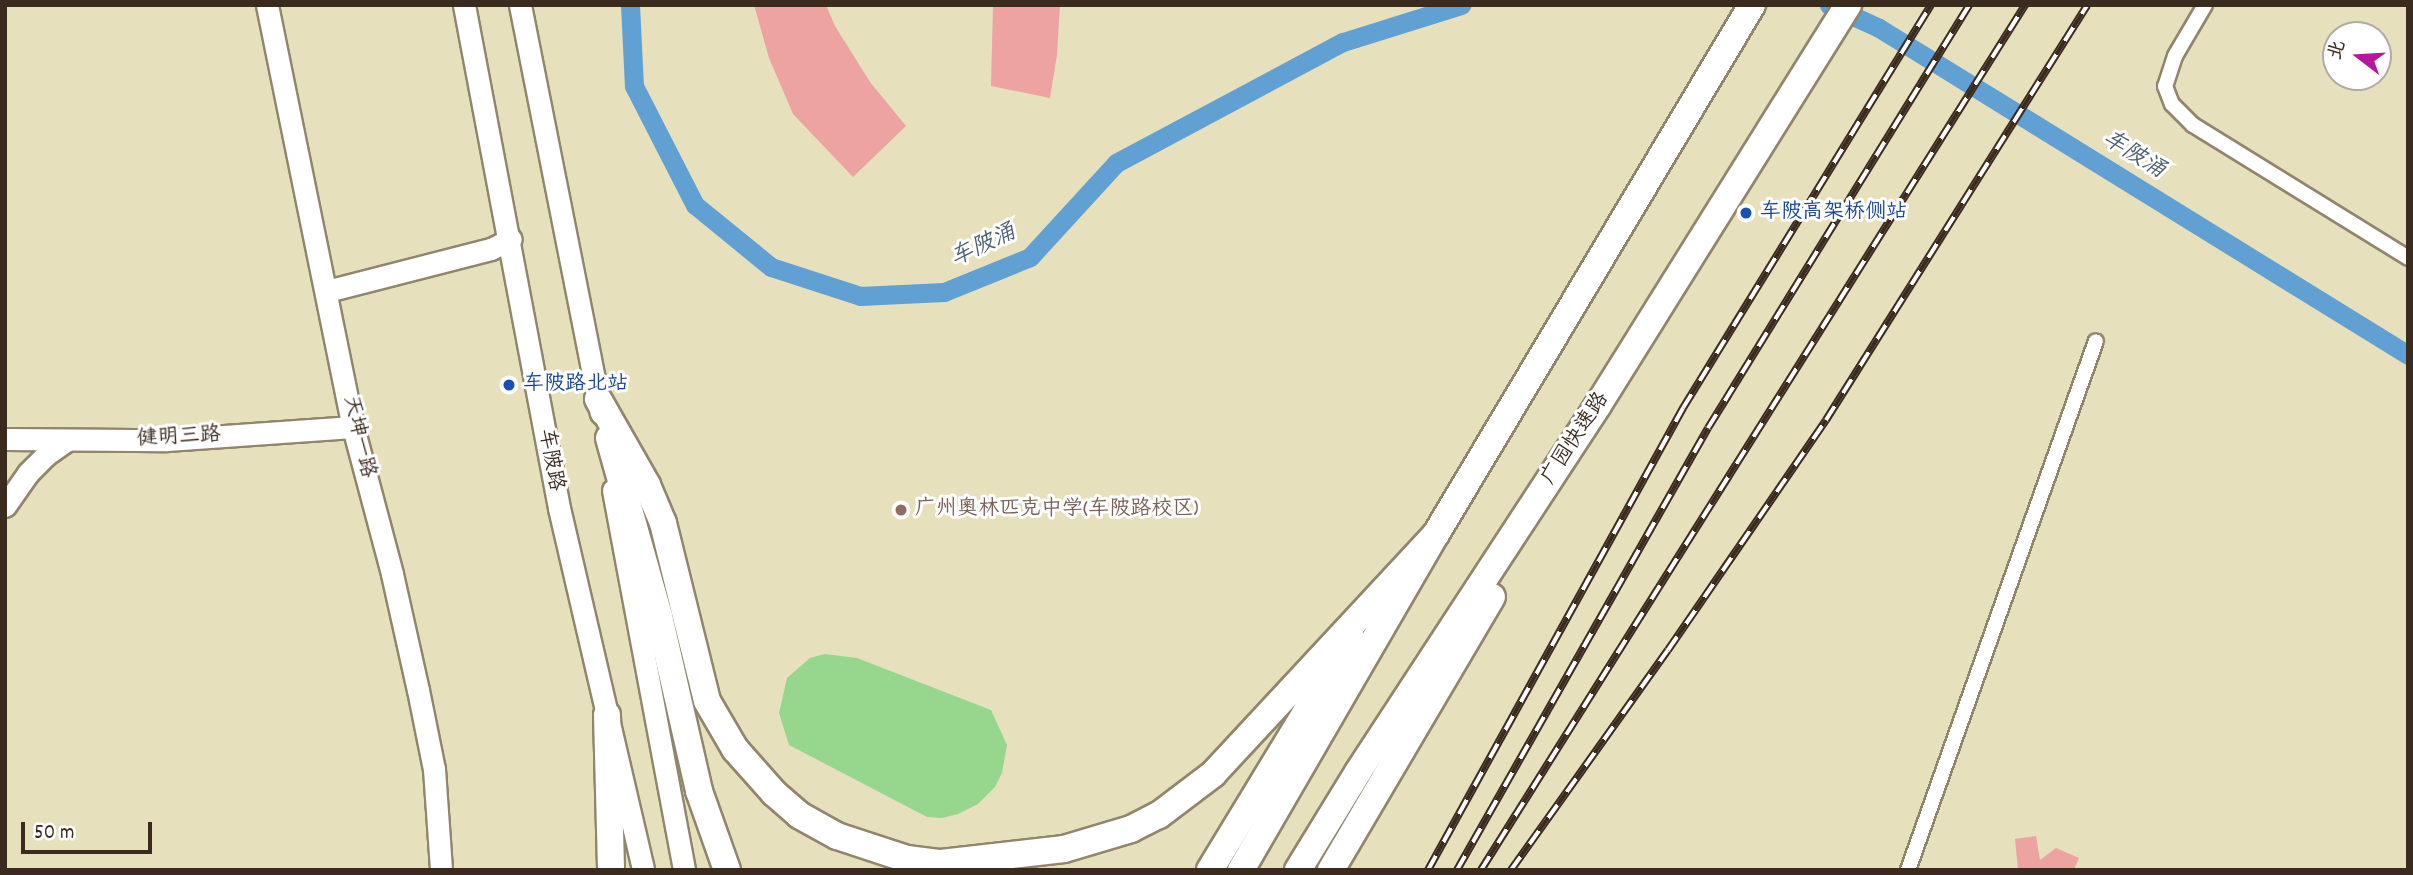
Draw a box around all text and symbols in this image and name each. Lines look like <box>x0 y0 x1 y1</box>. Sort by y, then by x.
north arrow <box>2322 21 2392 91</box>
text: 北 <box>2323 37 2354 63</box>
water label: 车陂涌 <box>2096 126 2170 186</box>
place label: 车陂高架桥侧站 <box>1760 200 1907 226</box>
marker: 车陂高架桥侧站 <box>1738 205 1754 221</box>
water label: 车陂涌 <box>947 220 1021 274</box>
place label: 车陂路北站 <box>523 372 628 398</box>
marker: 车陂路北站 <box>501 377 517 393</box>
street label: 广园快速路 <box>1537 388 1615 490</box>
street label: 天坤一路 <box>336 393 380 481</box>
street label: 健明三路 <box>136 423 222 453</box>
street label: 车陂路 <box>532 427 568 493</box>
place label: 广州奥林匹克中学(车陂路校区) <box>915 497 1198 523</box>
marker: 广州奥林匹克中学(车陂路校区) <box>893 502 909 518</box>
scale bar <box>24 808 156 852</box>
text: 50 m <box>34 819 74 849</box>

